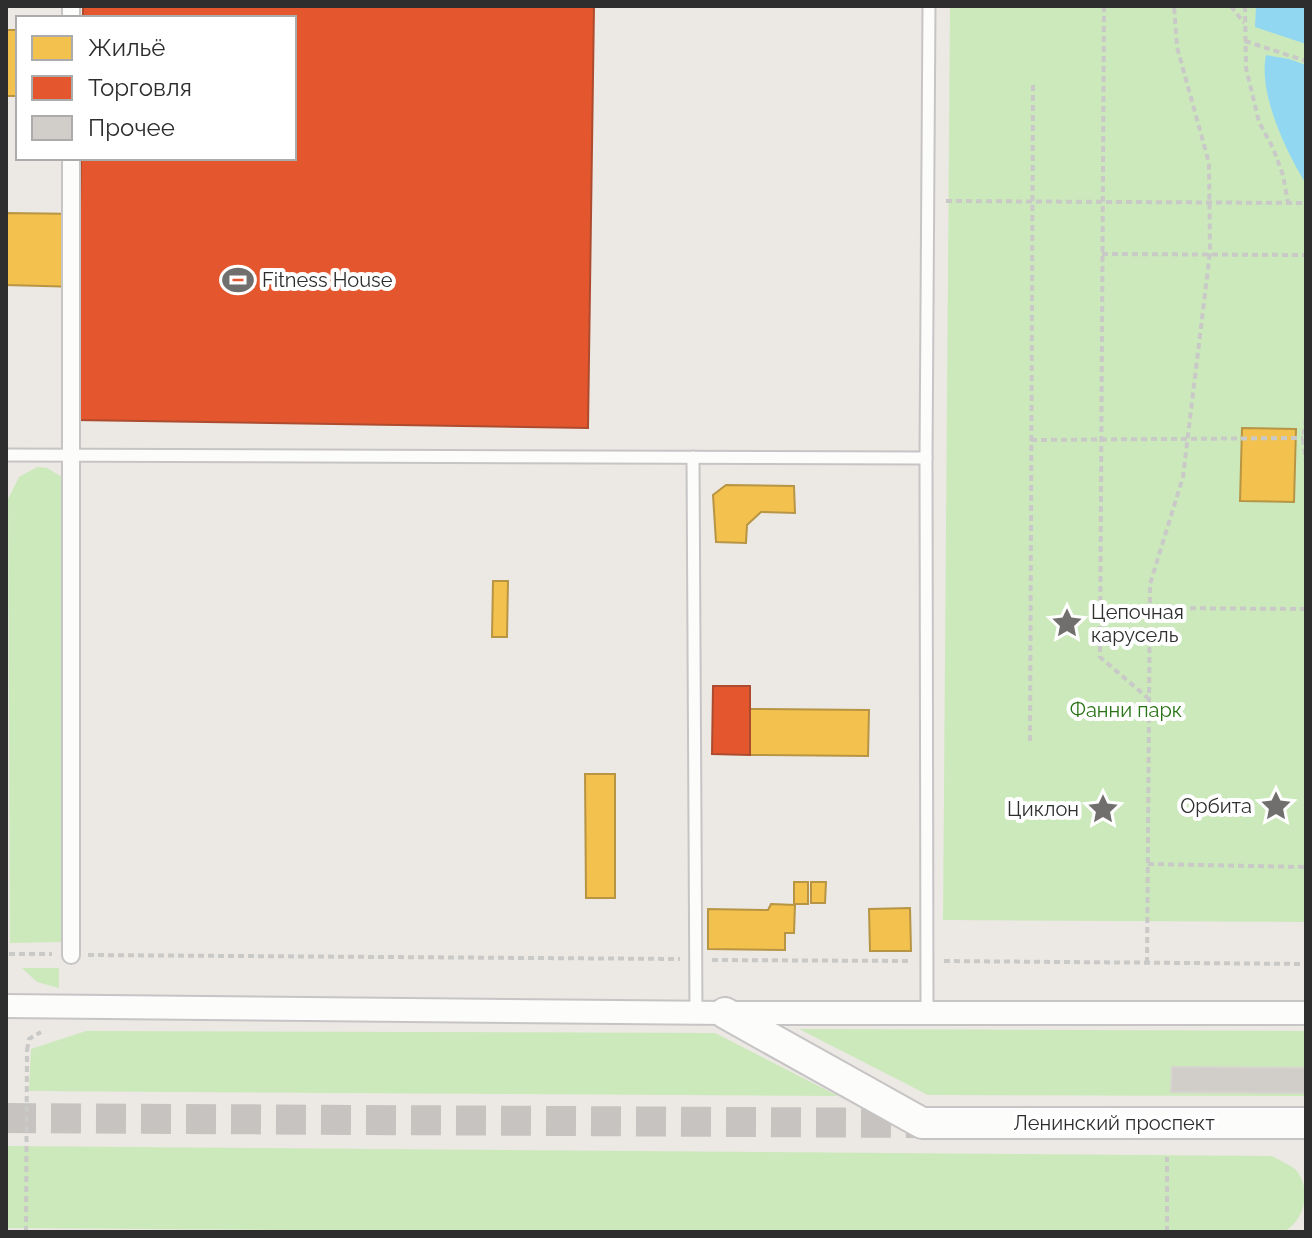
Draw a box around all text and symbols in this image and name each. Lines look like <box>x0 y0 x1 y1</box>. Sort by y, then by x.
legend <box>16 16 296 160</box>
text: Жильё <box>88 33 165 62</box>
text: Торговля <box>88 73 192 102</box>
text: Прочее <box>88 113 175 142</box>
sports icon: Fitness House <box>221 263 255 297</box>
place label: Fitness House <box>262 268 393 292</box>
place label: Цепочная карусель <box>1091 600 1184 647</box>
place icon: Цепочная карусель <box>1050 606 1084 640</box>
park label: Фанни парк <box>1070 698 1182 722</box>
place icon: Орбита <box>1259 789 1293 823</box>
place icon: Циклон <box>1086 792 1120 826</box>
place label: Орбита <box>1180 794 1252 818</box>
place label: Циклон <box>1007 797 1079 821</box>
street label: Ленинский проспект <box>1013 1111 1215 1135</box>

